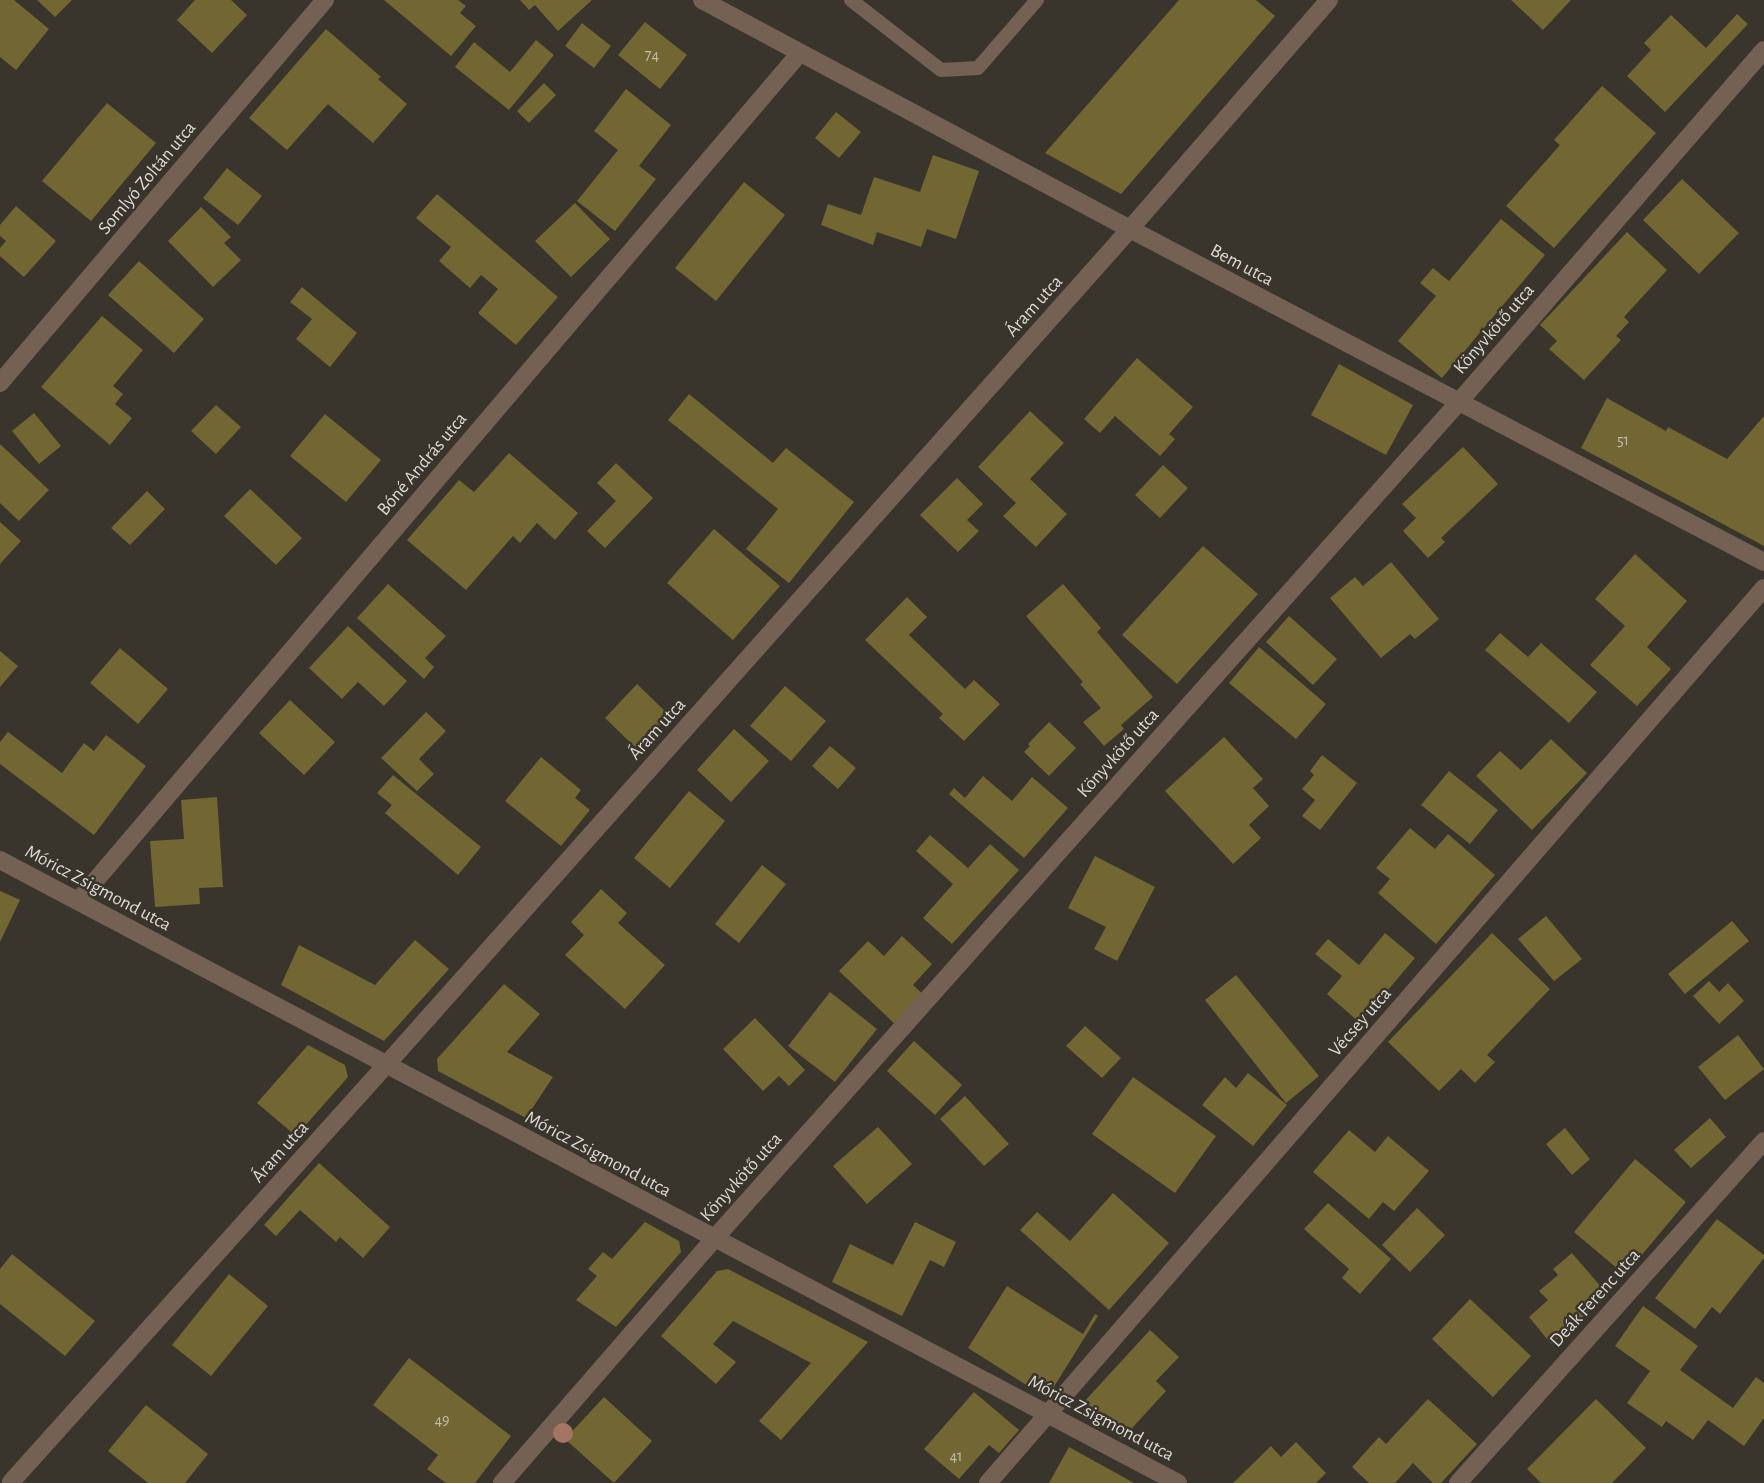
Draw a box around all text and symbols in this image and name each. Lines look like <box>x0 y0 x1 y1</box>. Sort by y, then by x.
house number: 74 <box>645 45 659 65</box>
street label: Somlyó Zoltán utca <box>93 117 201 239</box>
street label: Bem utca <box>1206 239 1278 291</box>
street label: Áram utca <box>1000 270 1068 342</box>
street label: Könyvkötő utca <box>1449 279 1539 379</box>
street label: Bóné András utca <box>372 408 472 520</box>
house number: 51 <box>1617 430 1629 450</box>
street label: Áram utca <box>623 693 691 765</box>
street label: Könyvkötő utca <box>1072 704 1164 802</box>
street label: Móricz Zsigmond utca <box>21 840 175 936</box>
street label: Vécsey utca <box>1324 983 1396 1061</box>
street label: Móricz Zsigmond utca <box>521 1106 675 1202</box>
street label: Áram utca <box>246 1116 314 1188</box>
street label: Könyvkötő utca <box>695 1128 787 1226</box>
street label: Deák Ferenc utca <box>1545 1244 1645 1352</box>
street label: Móricz Zsigmond utca <box>1024 1370 1178 1466</box>
house number: 49 <box>434 1410 450 1430</box>
house number: 41 <box>949 1446 963 1466</box>

